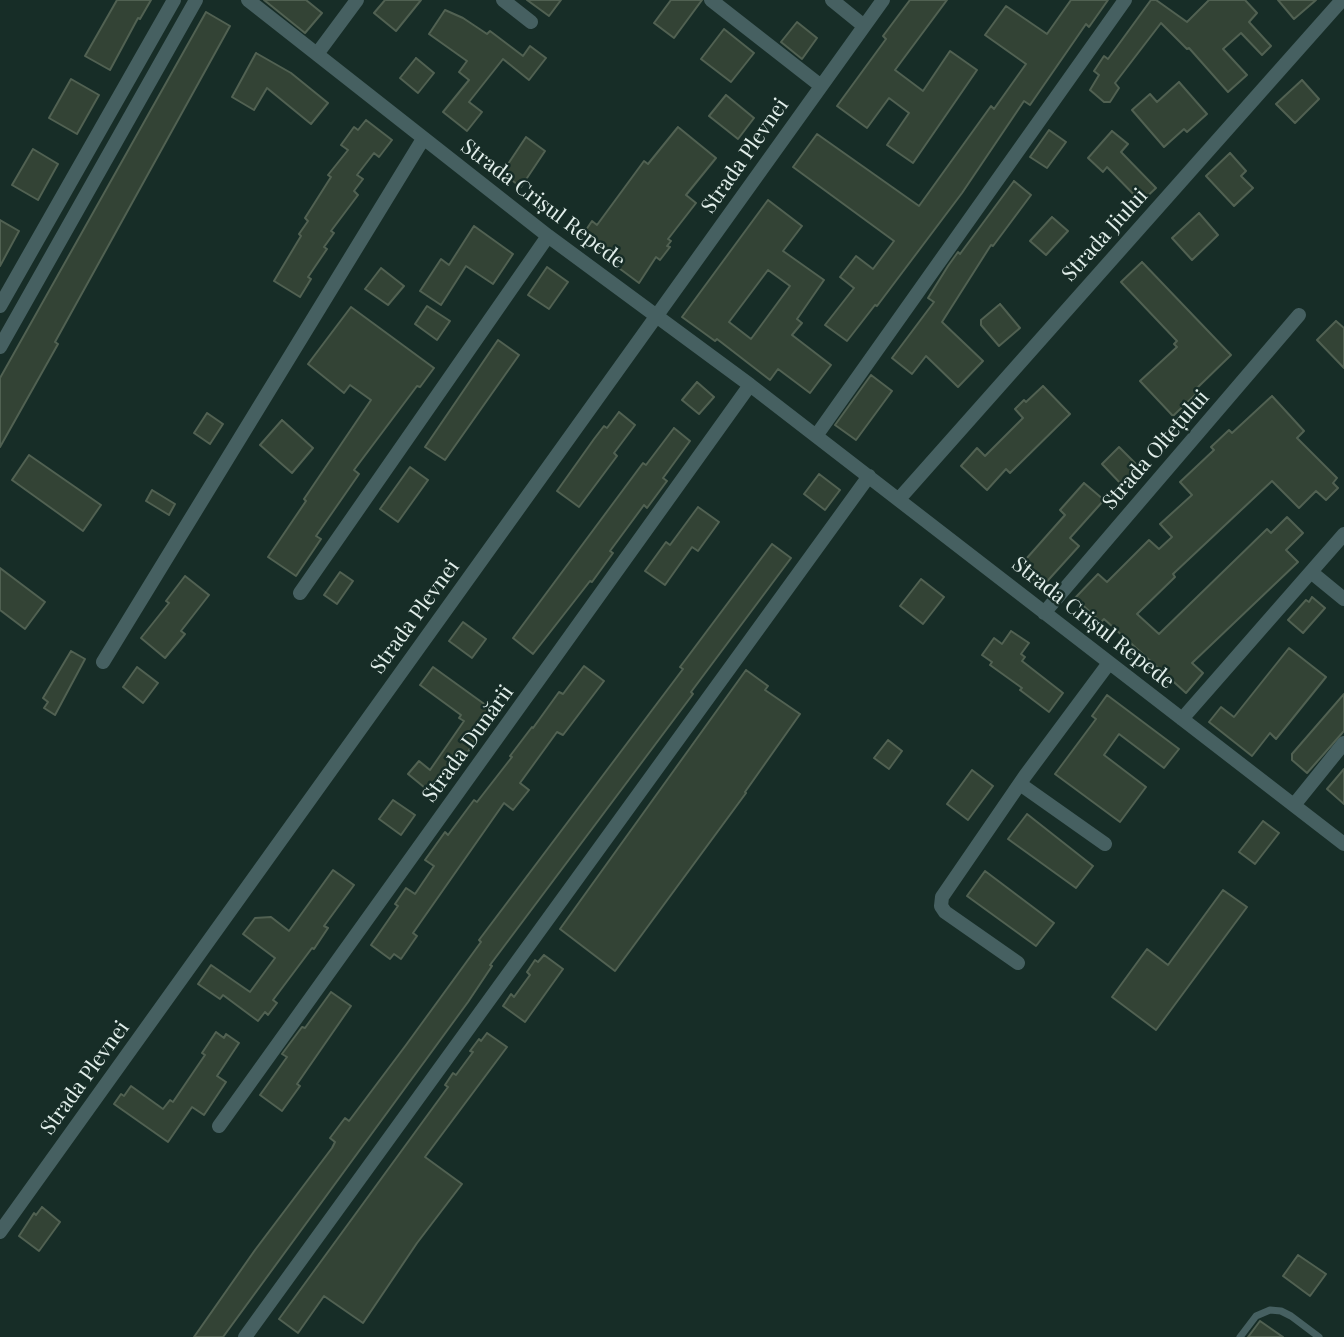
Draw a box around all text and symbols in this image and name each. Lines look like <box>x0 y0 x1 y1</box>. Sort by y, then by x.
street label: Strada Plevnei <box>696 94 794 218</box>
street label: Strada Crișul Repede <box>456 134 630 274</box>
street label: Strada Jiului <box>1057 183 1153 287</box>
street label: Strada Oltețului <box>1097 385 1215 515</box>
street label: Strada Crișul Repede <box>1007 552 1179 694</box>
street label: Strada Plevnei <box>365 555 465 679</box>
street label: Strada Dunării <box>417 681 519 807</box>
street label: Strada Plevnei <box>35 1016 135 1140</box>

